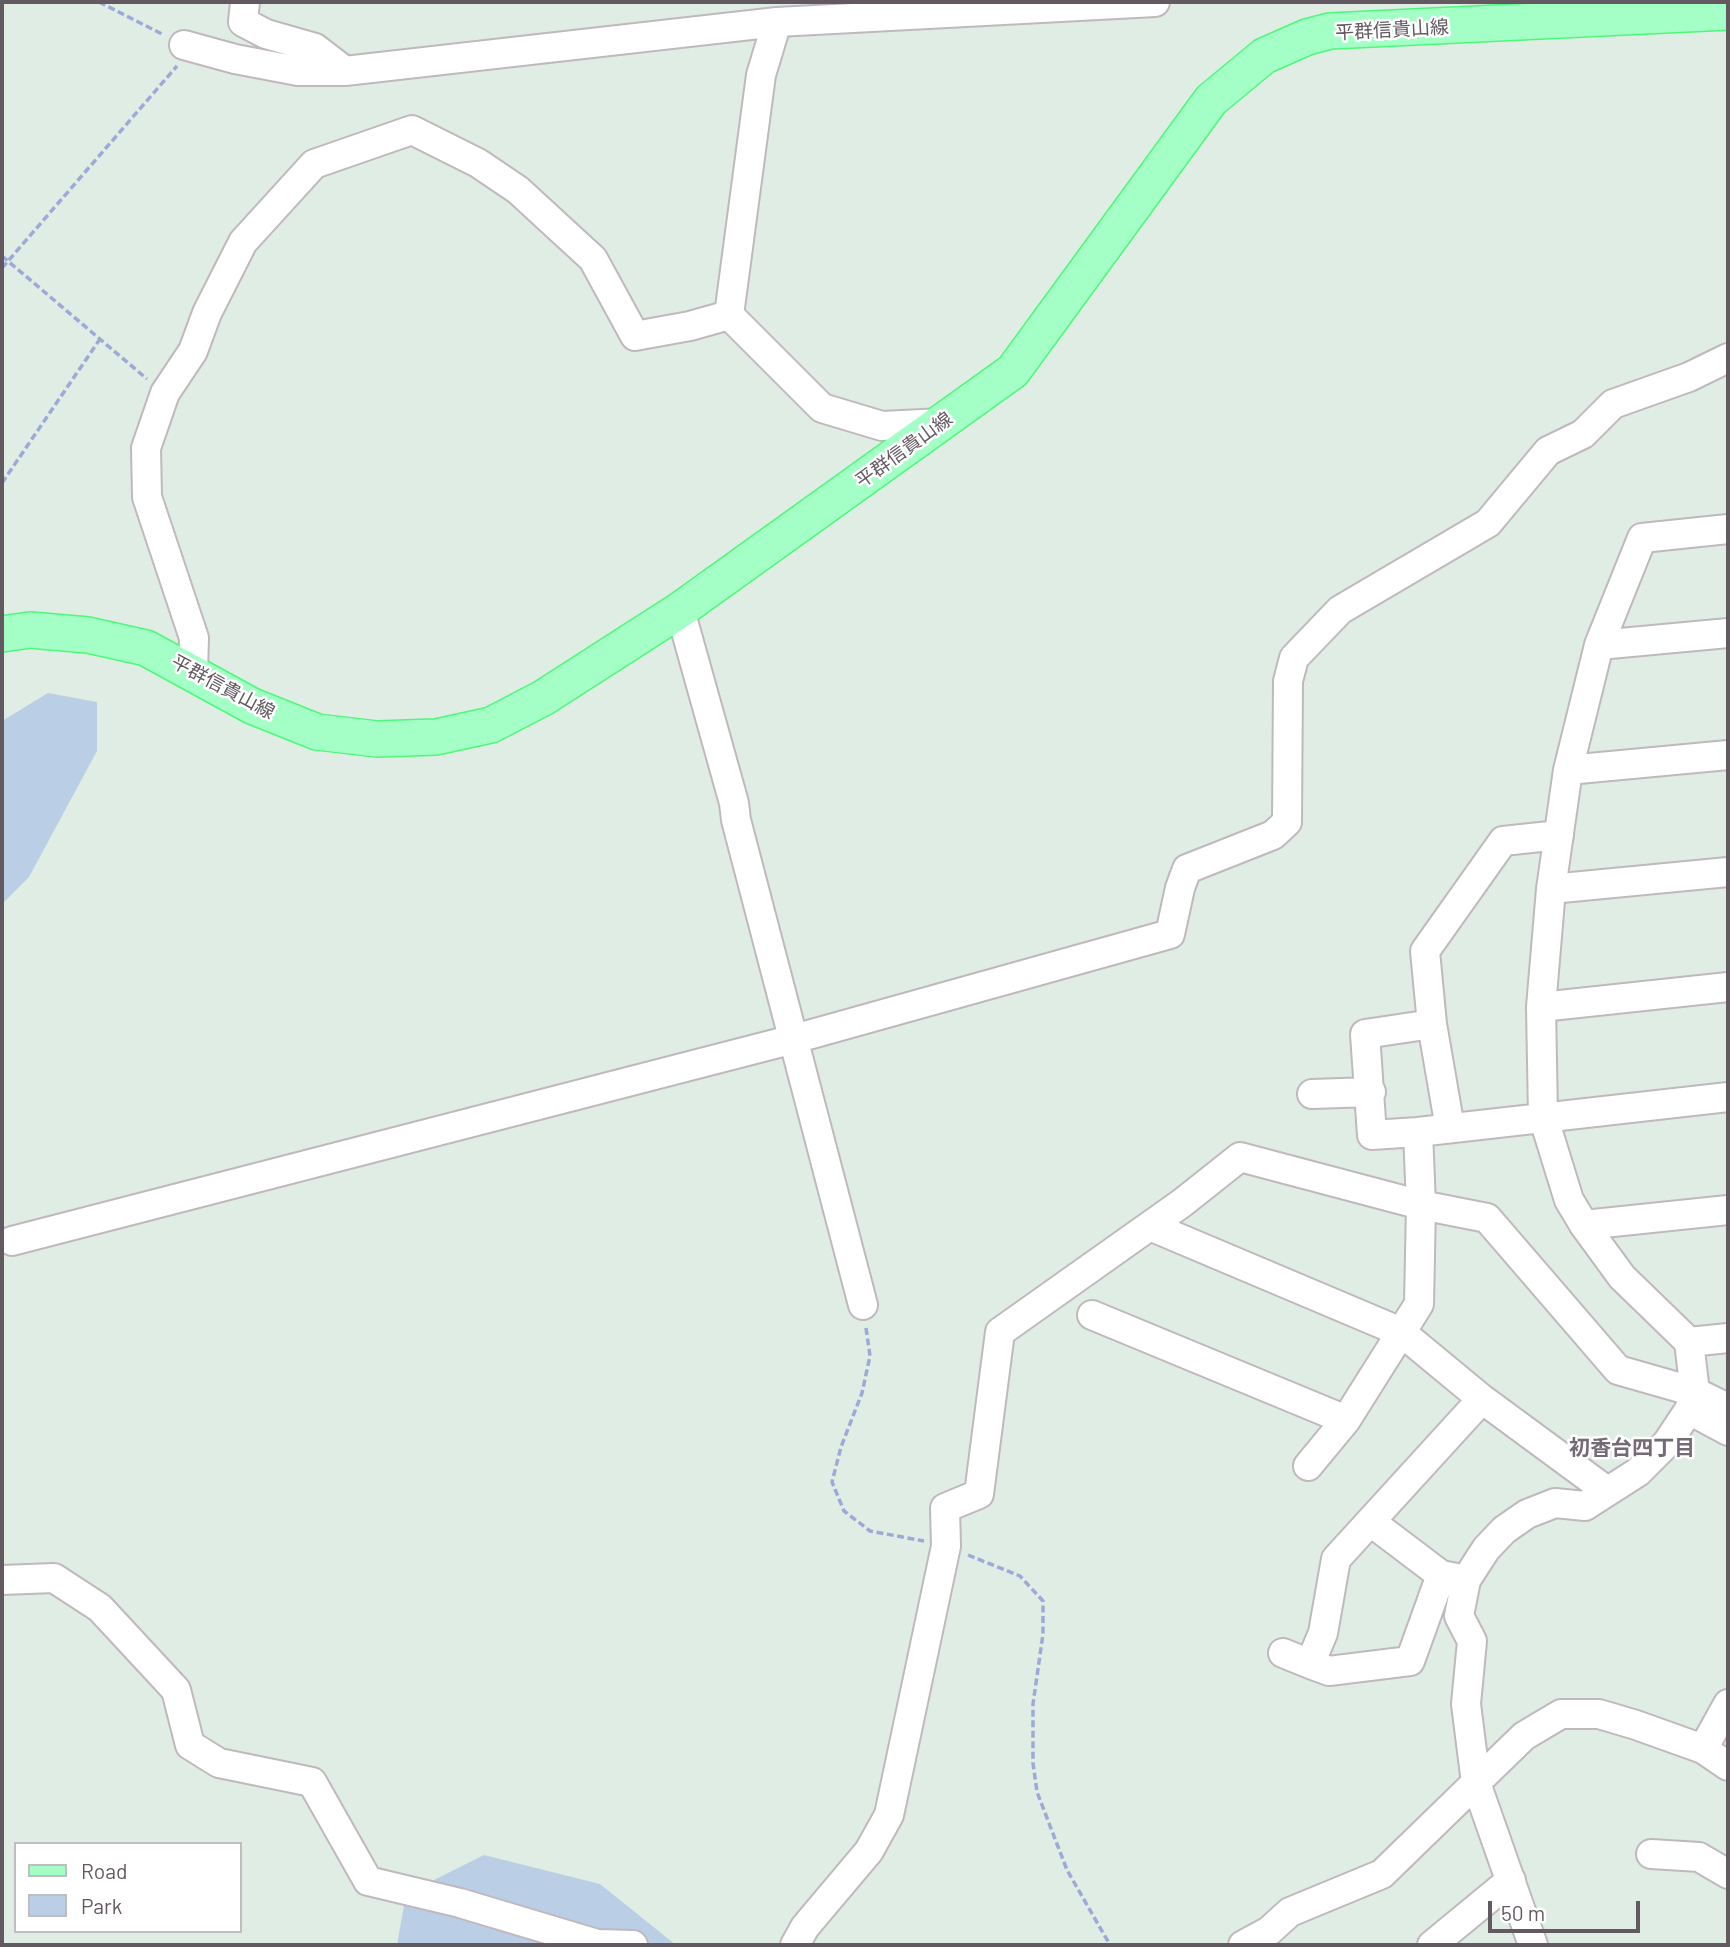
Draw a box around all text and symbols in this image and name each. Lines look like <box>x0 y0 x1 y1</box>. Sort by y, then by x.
street label: 平群信貴山線 <box>1334 16 1450 44</box>
street label: 平群信貴山線 <box>851 407 957 493</box>
street label: 平群信貴山線 <box>167 650 279 724</box>
district label: 初香台四丁目 <box>1569 1435 1695 1461</box>
legend <box>14 1842 242 1933</box>
text: Road <box>81 1858 127 1883</box>
scale bar <box>1492 1888 1644 1932</box>
text: Park <box>81 1893 122 1918</box>
text: 50 m <box>1501 1900 1545 1925</box>

